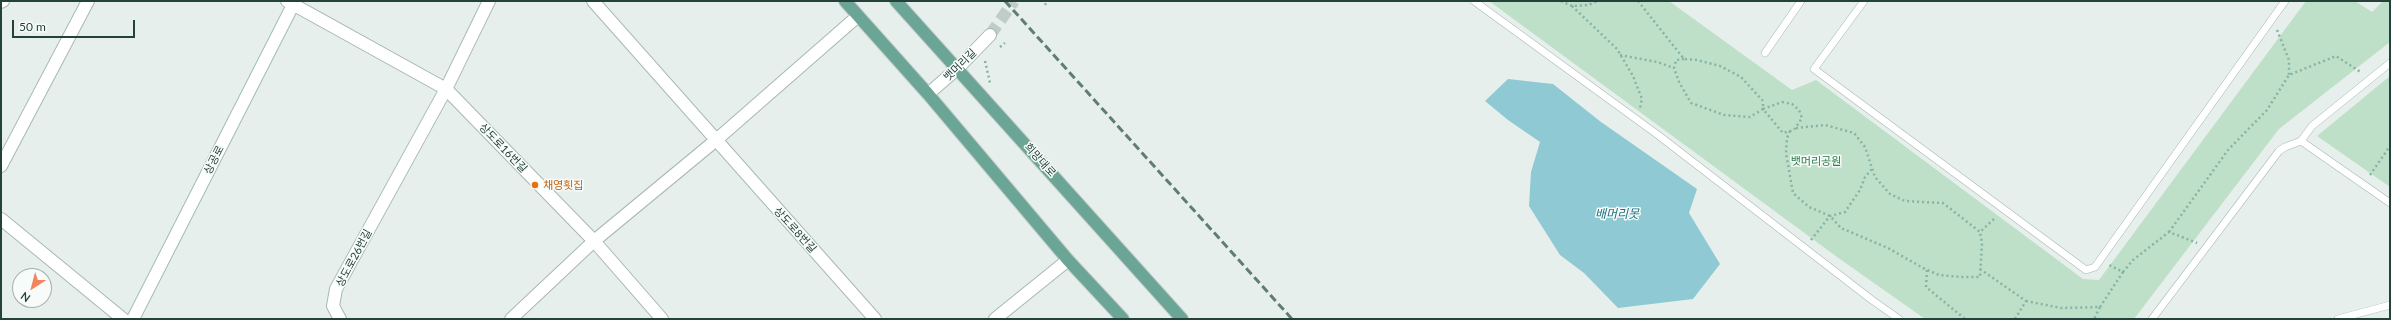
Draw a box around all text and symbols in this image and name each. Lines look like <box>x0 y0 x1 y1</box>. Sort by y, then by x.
scale bar <box>14 12 137 38</box>
text: 50 m <box>19 19 46 34</box>
street label: 뱃머리길 <box>941 46 979 84</box>
street label: 상도로16번길 <box>476 121 530 175</box>
street label: 희망대로 <box>1022 141 1058 179</box>
street label: 상공로 <box>201 143 227 177</box>
park label: 뱃머리공원 <box>1791 154 1841 168</box>
place label: 채영횟집 <box>543 178 583 192</box>
marker: 채영횟집 <box>530 180 540 190</box>
street label: 상도로8번길 <box>771 204 819 256</box>
water label: 배머리못 <box>1595 207 1639 221</box>
street label: 상도로26번길 <box>333 227 375 289</box>
north arrow <box>12 268 52 308</box>
text: N <box>18 290 32 305</box>

